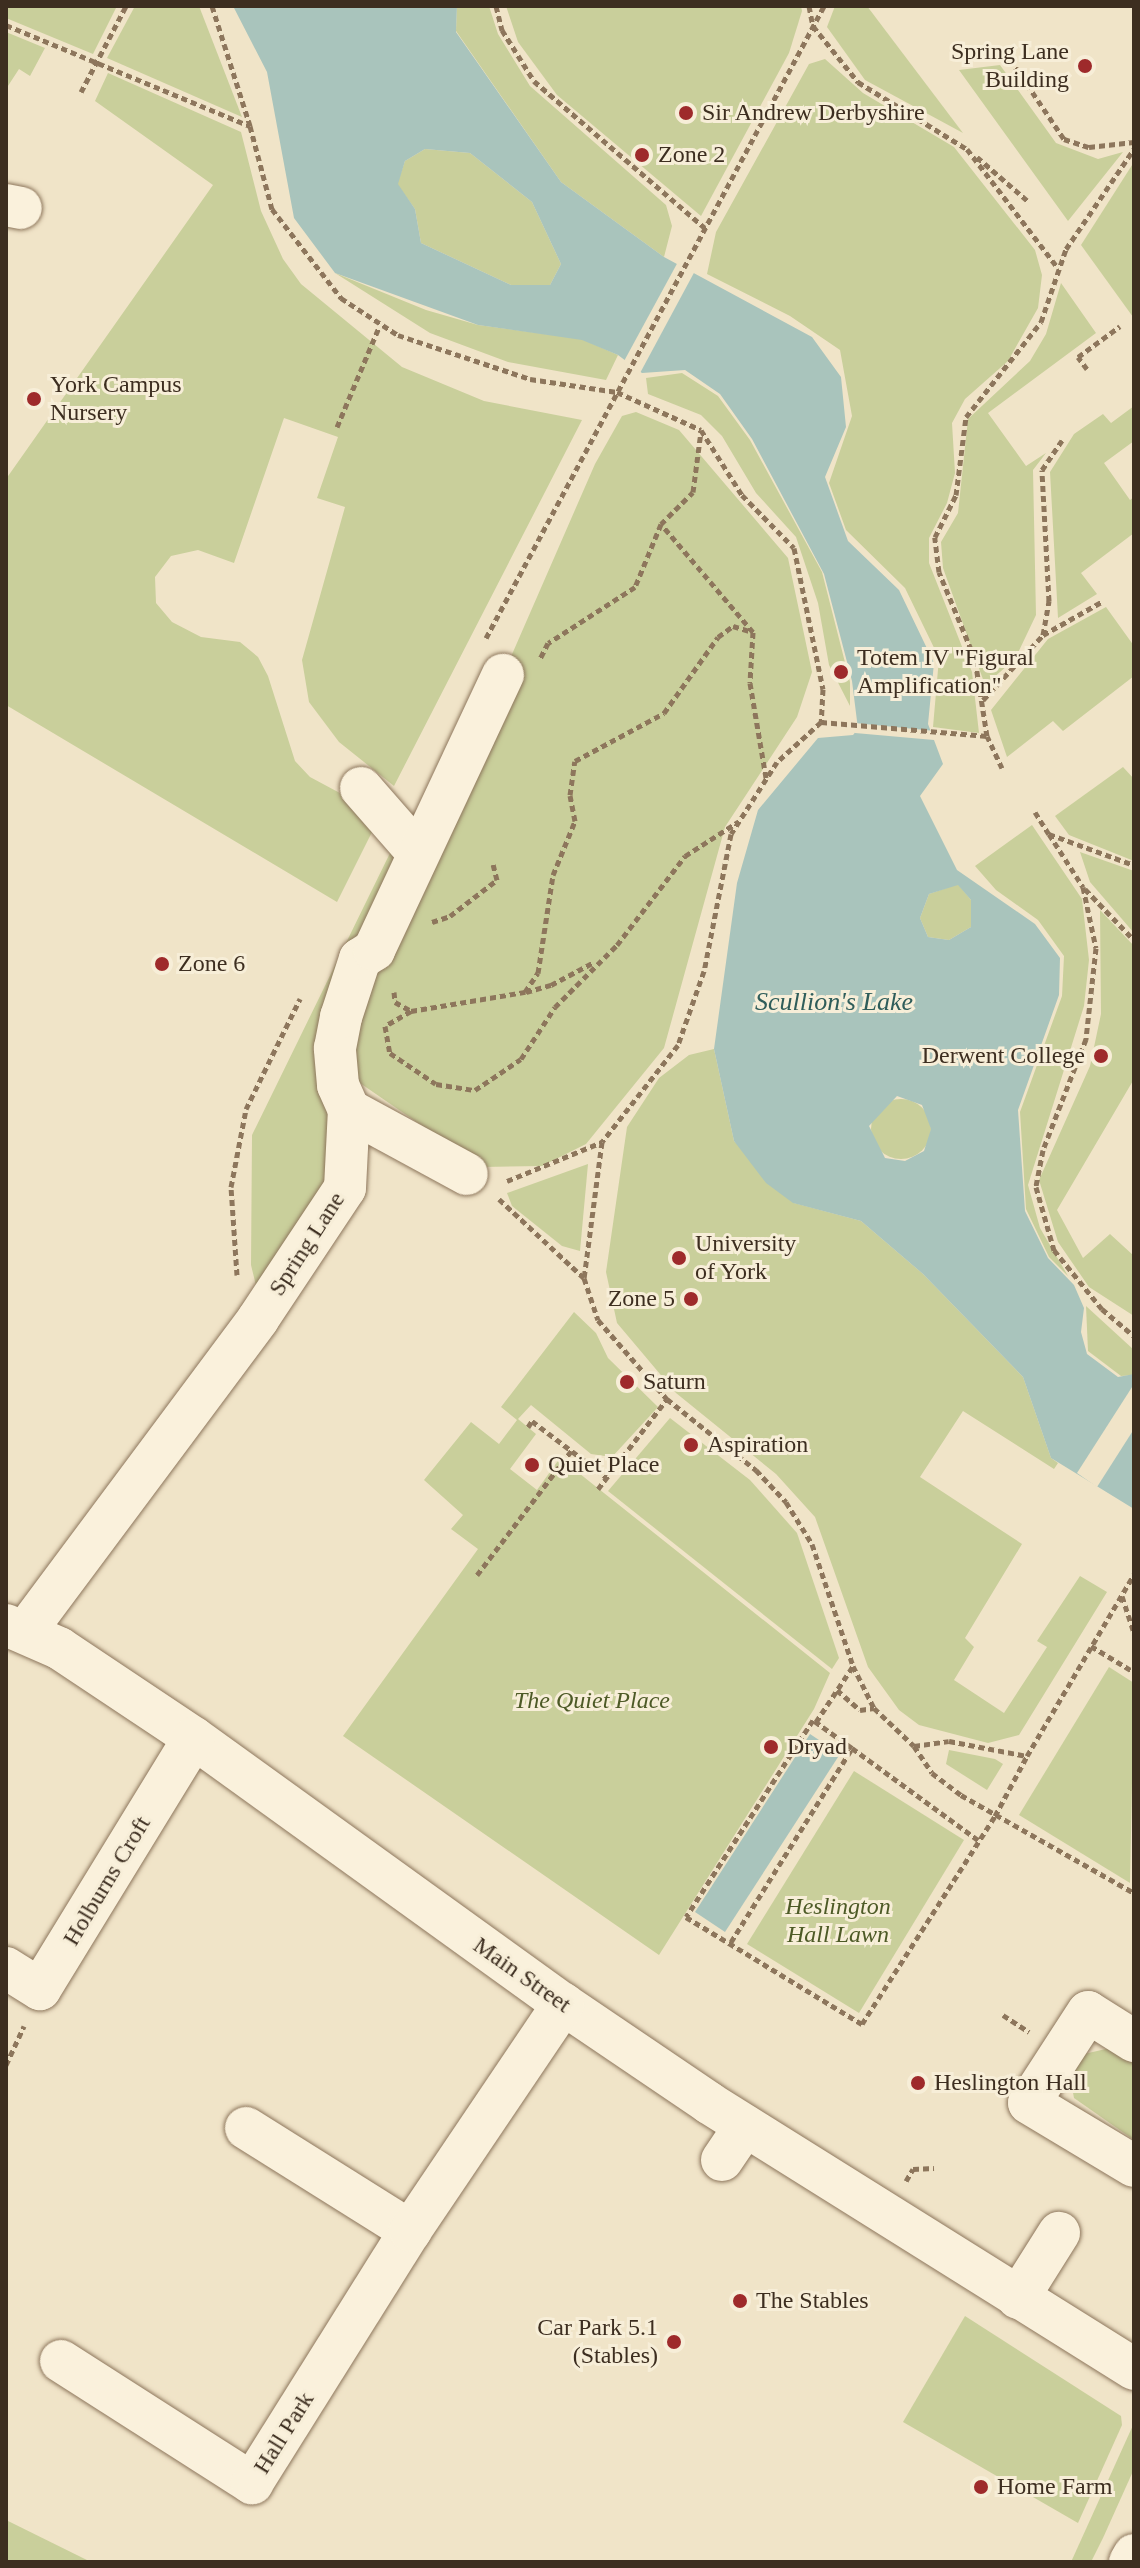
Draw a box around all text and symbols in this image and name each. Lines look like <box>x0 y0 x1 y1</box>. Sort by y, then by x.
place label: Spring Lane Building <box>951 38 1069 94</box>
marker: Spring Lane Building <box>1076 57 1094 75</box>
place label: Sir Andrew Derbyshire <box>702 99 926 127</box>
marker: Sir Andrew Derbyshire <box>677 104 695 122</box>
place label: Zone 2 <box>658 141 725 169</box>
marker: Zone 2 <box>633 146 651 164</box>
place label: York Campus Nursery <box>50 371 182 427</box>
marker: York Campus Nursery <box>25 390 43 408</box>
place label: Totem IV "Figural Amplification" <box>857 644 1034 700</box>
marker: Totem IV "Figural Amplification" <box>832 663 850 681</box>
place label: Zone 6 <box>178 950 245 978</box>
marker: Zone 6 <box>153 955 171 973</box>
water label: Scullion's Lake <box>755 986 913 1018</box>
place label: Derwent College <box>922 1042 1085 1070</box>
marker: Derwent College <box>1092 1047 1110 1065</box>
street label: Spring Lane <box>263 1187 351 1301</box>
place label: University of York <box>695 1230 796 1286</box>
marker: University of York <box>670 1249 688 1267</box>
place label: Zone 5 <box>608 1285 675 1313</box>
marker: Zone 5 <box>682 1290 700 1308</box>
place label: Saturn <box>643 1368 706 1396</box>
marker: Saturn <box>618 1373 636 1391</box>
place label: Aspiration <box>707 1431 808 1459</box>
marker: Aspiration <box>682 1436 700 1454</box>
place label: Quiet Place <box>548 1451 659 1479</box>
marker: Quiet Place <box>523 1456 541 1474</box>
park label: The Quiet Place <box>514 1687 670 1715</box>
place label: Dryad <box>787 1733 847 1761</box>
marker: Dryad <box>762 1738 780 1756</box>
street label: Holburns Croft <box>57 1811 157 1951</box>
park label: Heslington Hall Lawn <box>785 1893 891 1949</box>
street label: Main Street <box>468 1931 576 2019</box>
place label: Heslington Hall <box>934 2069 1087 2097</box>
marker: Heslington Hall <box>909 2074 927 2092</box>
place label: The Stables <box>756 2287 869 2315</box>
marker: The Stables <box>731 2292 749 2310</box>
place label: Car Park 5.1 (Stables) <box>537 2314 658 2370</box>
marker: Car Park 5.1 (Stables) <box>665 2333 683 2351</box>
street label: Hall Park <box>248 2387 320 2479</box>
place label: Home Farm <box>997 2473 1112 2501</box>
marker: Home Farm <box>972 2478 990 2496</box>

